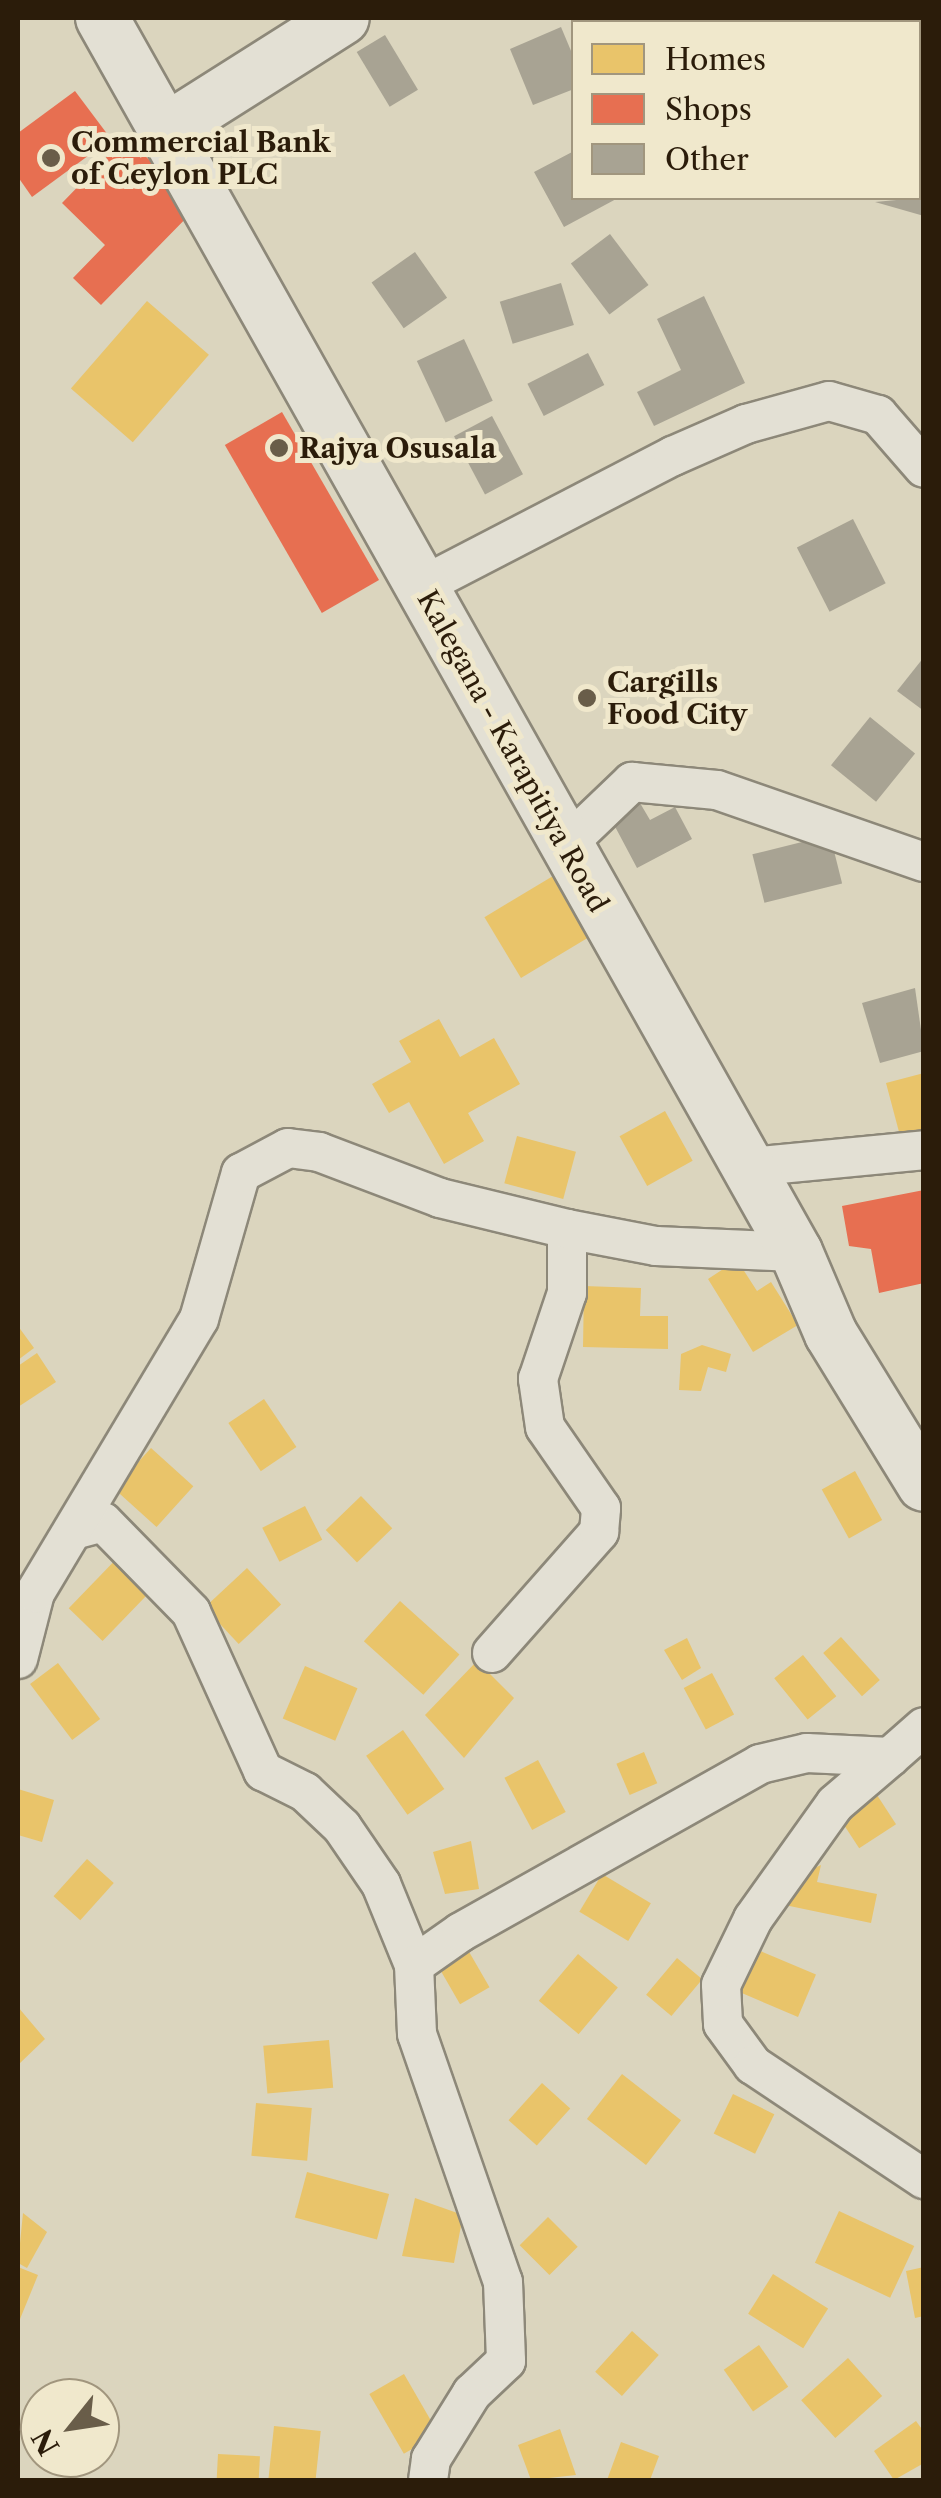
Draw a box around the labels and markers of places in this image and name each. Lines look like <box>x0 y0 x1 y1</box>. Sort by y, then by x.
place label: Commercial Bank of Ceylon PLC <box>71 125 330 191</box>
marker: Commercial Bank of Ceylon PLC <box>40 147 62 169</box>
place label: Rajya Osusala <box>299 431 497 465</box>
marker: Rajya Osusala <box>268 437 290 459</box>
place label: Cargills Food City <box>607 665 747 731</box>
marker: Cargills Food City <box>576 687 598 709</box>

